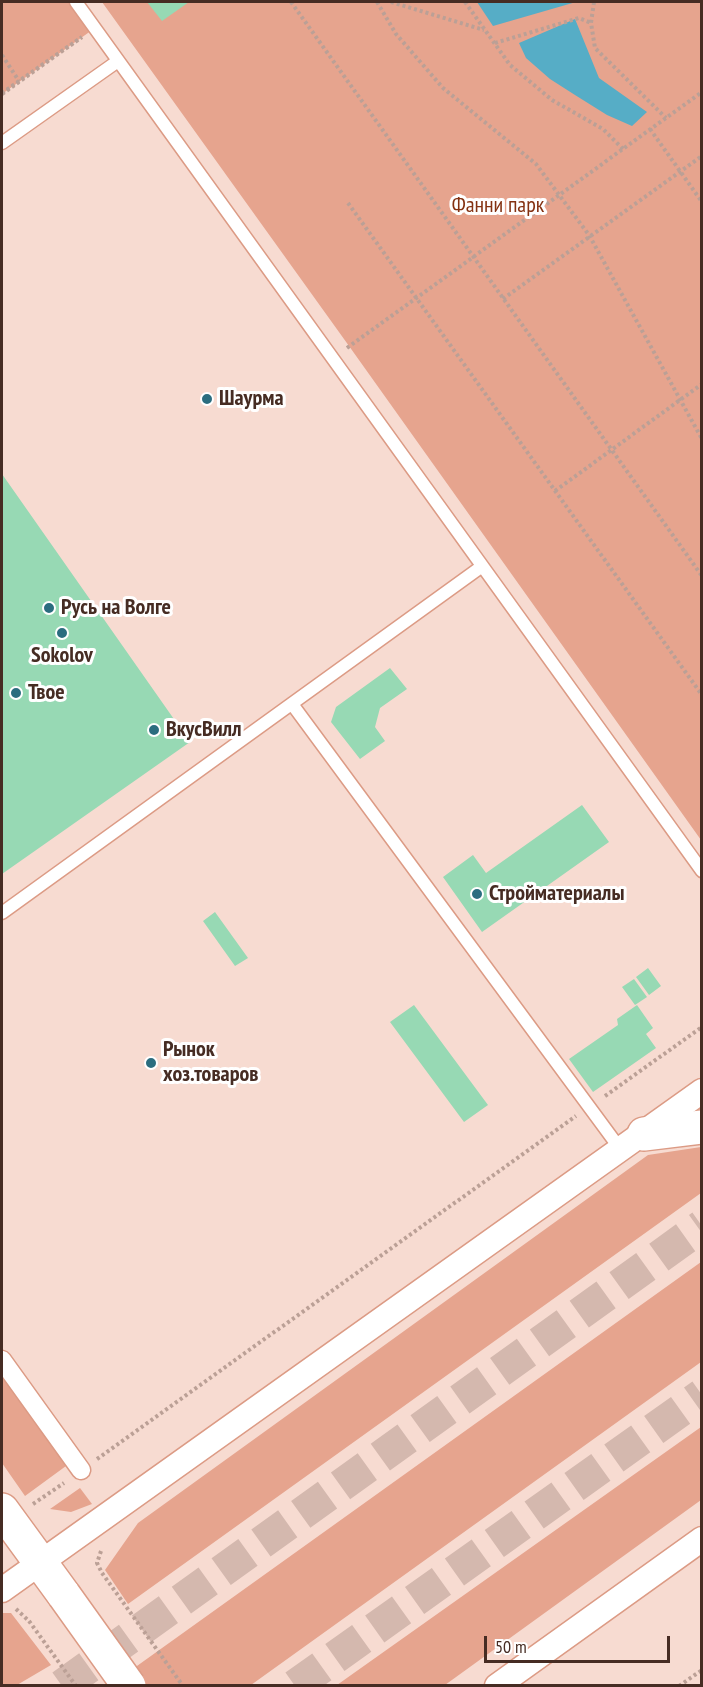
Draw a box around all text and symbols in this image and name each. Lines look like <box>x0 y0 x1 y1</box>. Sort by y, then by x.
park label: Фанни парк <box>452 193 544 219</box>
place label: Шаурма <box>219 386 284 412</box>
marker: Шаурма <box>200 392 214 406</box>
place label: Русь на Волге <box>61 595 171 621</box>
marker: Русь на Волге <box>42 601 56 615</box>
marker: Sokolov <box>55 626 69 640</box>
place label: Sokolov <box>31 643 93 669</box>
place label: Твое <box>28 680 65 706</box>
marker: Твое <box>9 686 23 700</box>
place label: ВкусВилл <box>166 717 242 743</box>
marker: ВкусВилл <box>147 723 161 737</box>
place label: Стройматериалы <box>489 881 624 907</box>
marker: Стройматериалы <box>470 887 484 901</box>
place label: Рынок хоз.товаров <box>163 1037 259 1088</box>
marker: Рынок хоз.товаров <box>144 1056 158 1070</box>
scale bar <box>487 1624 673 1662</box>
text: 50 m <box>495 1635 527 1658</box>

